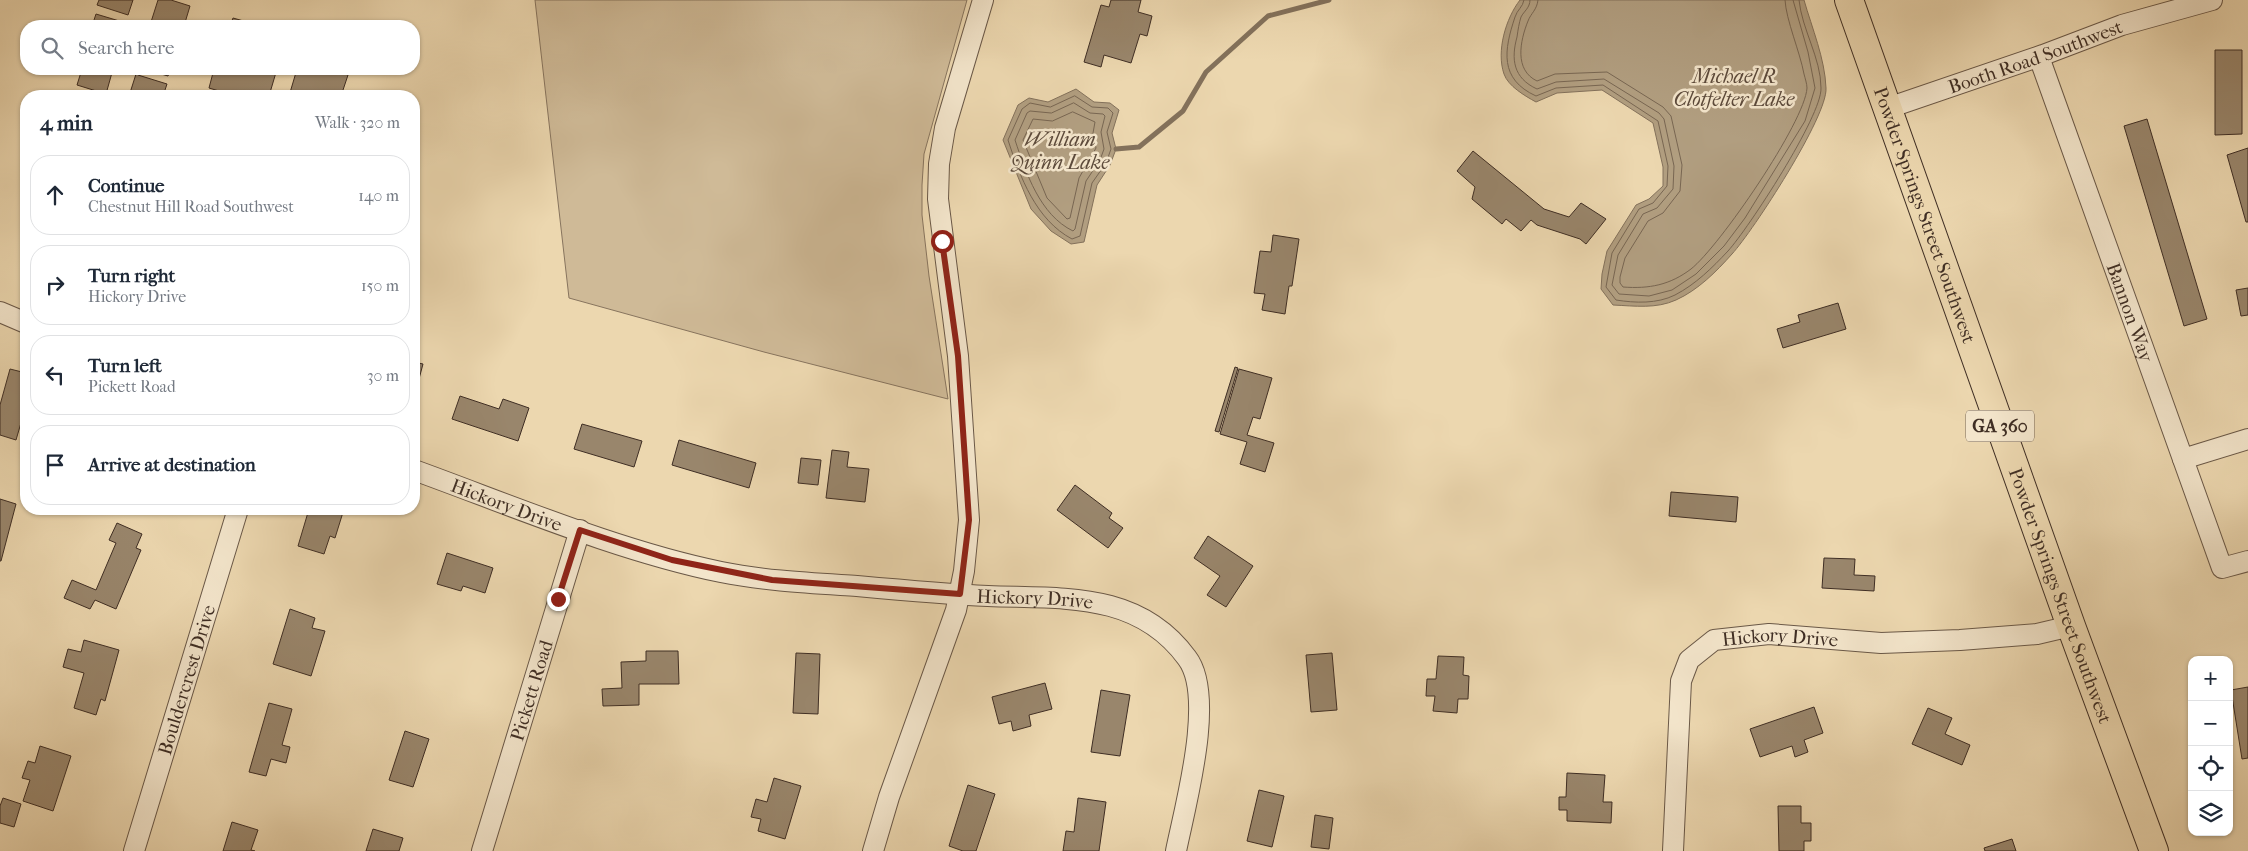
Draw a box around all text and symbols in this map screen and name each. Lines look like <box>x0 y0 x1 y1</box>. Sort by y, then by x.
street label: Booth Road Southwest <box>1946 16 2126 99</box>
search box <box>20 20 420 75</box>
icon: search <box>38 34 66 62</box>
text: Search here <box>78 37 174 59</box>
water label: Michael R Clotfelter Lake <box>1674 65 1795 111</box>
street label: Powder Springs Street Southwest <box>1869 84 1980 346</box>
text: 4 min <box>40 111 93 135</box>
text: Walk · 320 m <box>315 113 400 132</box>
water label: William Quinn Lake <box>1010 128 1110 175</box>
text: Continue <box>88 175 164 197</box>
icon: ahead <box>41 181 69 209</box>
text: 140 m <box>358 186 399 205</box>
text: Chestnut Hill Road Southwest <box>88 197 294 216</box>
route start <box>931 230 954 253</box>
street label: Bannon Way <box>2102 260 2158 366</box>
text: Turn right <box>88 265 175 287</box>
icon: right <box>41 271 69 299</box>
text: 150 m <box>361 276 399 295</box>
text: Hickory Drive <box>88 287 186 306</box>
text: Turn left <box>88 355 162 377</box>
icon: left <box>41 361 69 389</box>
text: 30 m <box>367 366 399 385</box>
text: Pickett Road <box>88 377 176 396</box>
road number: GA 360 <box>1966 411 2034 442</box>
icon: arrive <box>41 451 69 479</box>
text: Arrive at destination <box>88 454 256 476</box>
street label: Powder Springs Street Southwest <box>2004 465 2116 727</box>
street label: Hickory Drive <box>448 475 565 536</box>
street label: Hickory Drive <box>976 585 1095 614</box>
route end <box>547 588 570 611</box>
street label: Bouldercrest Drive <box>154 602 220 758</box>
street label: Hickory Drive <box>1721 624 1839 652</box>
street label: Pickett Road <box>506 637 558 744</box>
map controls <box>2188 656 2233 836</box>
button: + <box>2188 656 2233 701</box>
button: − <box>2188 701 2233 746</box>
button: locate <box>2188 746 2233 791</box>
button: layers <box>2188 791 2233 836</box>

